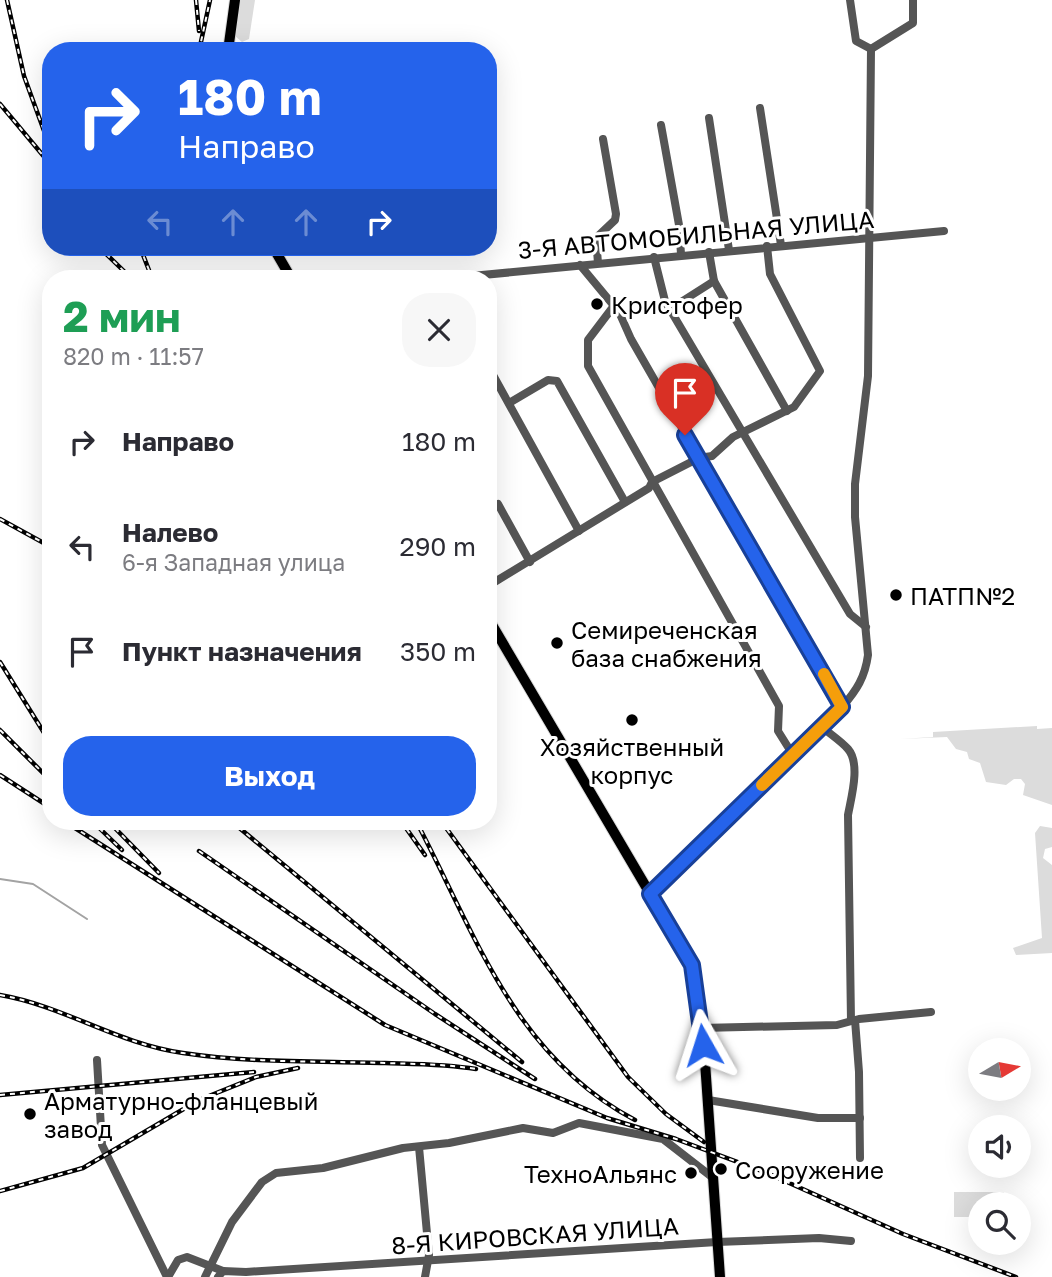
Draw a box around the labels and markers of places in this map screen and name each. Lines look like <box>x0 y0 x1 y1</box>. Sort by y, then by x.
place label: Кристофер <box>611 290 743 319</box>
marker: Кристофер <box>589 296 605 312</box>
pin <box>655 363 715 435</box>
place label: ПАТП№2 <box>910 581 1015 610</box>
marker: ПАТП№2 <box>888 587 904 603</box>
place label: Семиреченская база снабжения <box>571 615 762 672</box>
marker: Семиреченская база снабжения <box>549 635 565 651</box>
marker: Хозяйственный корпус <box>624 712 640 728</box>
place label: Хозяйственный корпус <box>540 732 724 789</box>
place label: Арматурно-фланцевый завод <box>44 1086 318 1143</box>
marker: Арматурно-фланцевый завод <box>22 1106 38 1122</box>
place label: Сооружение <box>735 1155 884 1184</box>
place label: ТехноАльянс <box>524 1159 677 1188</box>
marker: Сооружение <box>713 1161 729 1177</box>
marker: ТехноАльянс <box>683 1165 699 1181</box>

